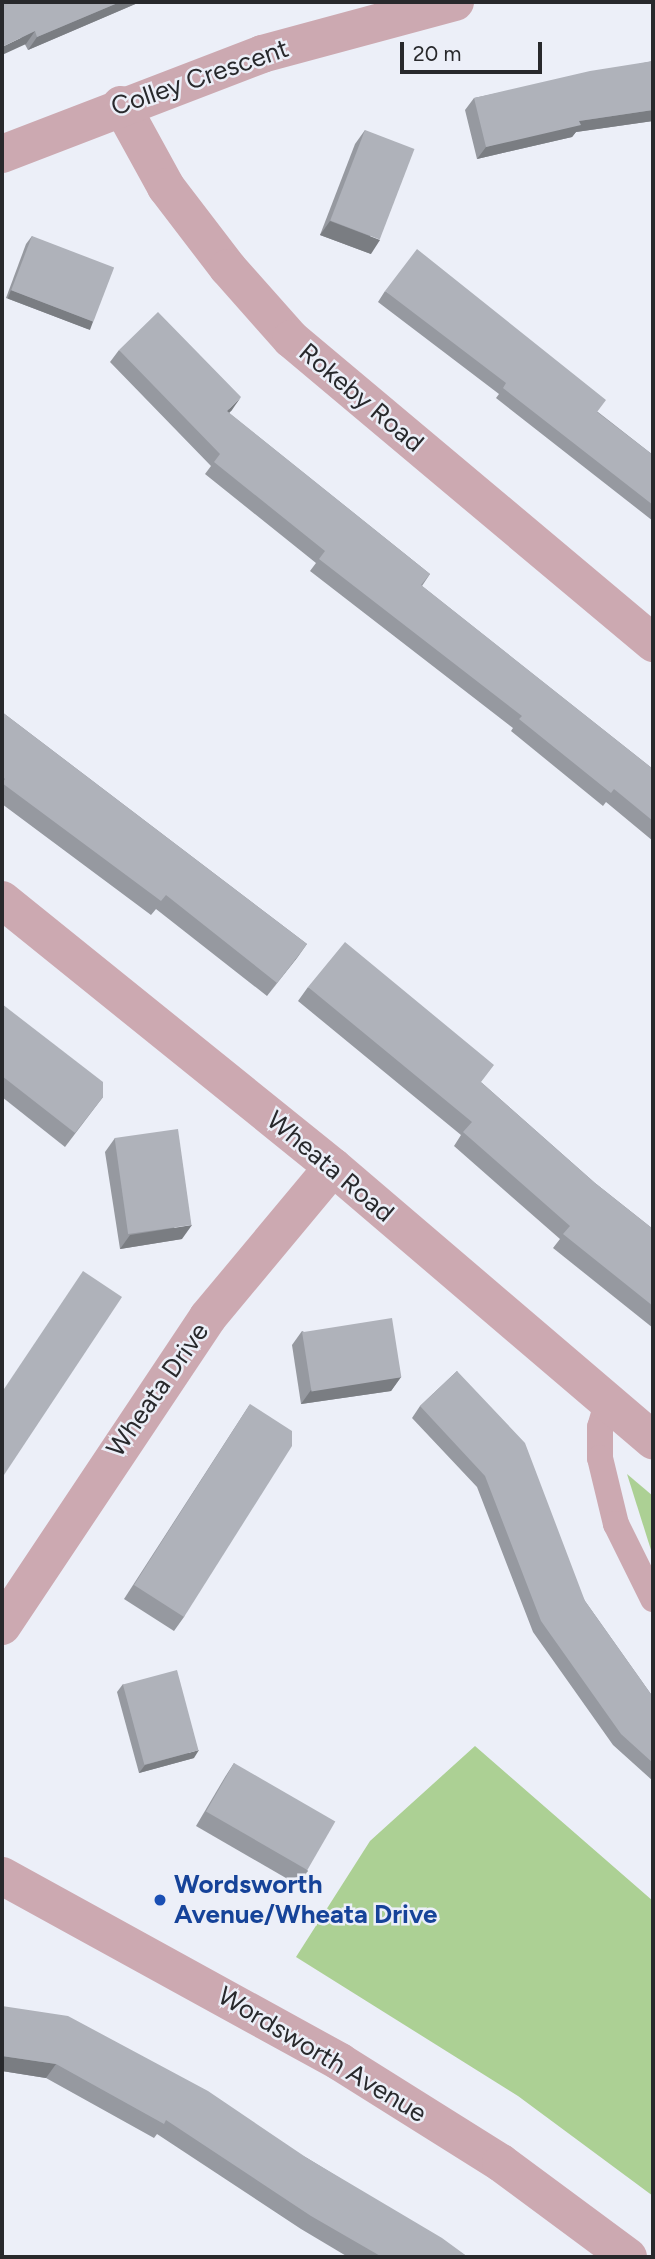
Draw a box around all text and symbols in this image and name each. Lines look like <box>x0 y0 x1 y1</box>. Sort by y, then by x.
scale bar <box>403 28 545 72</box>
street label: Colley Crescent <box>107 33 293 123</box>
text: 20 m <box>413 41 461 66</box>
street label: Rokeby Road <box>292 337 430 459</box>
street label: Wheata Road <box>260 1105 400 1229</box>
street label: Wheata Drive <box>100 1317 216 1463</box>
place label: Wordsworth Avenue/Wheata Drive <box>174 1869 437 1930</box>
marker: Wordsworth Avenue/Wheata Drive <box>152 1892 168 1908</box>
street label: Wordsworth Avenue <box>212 1980 432 2130</box>

